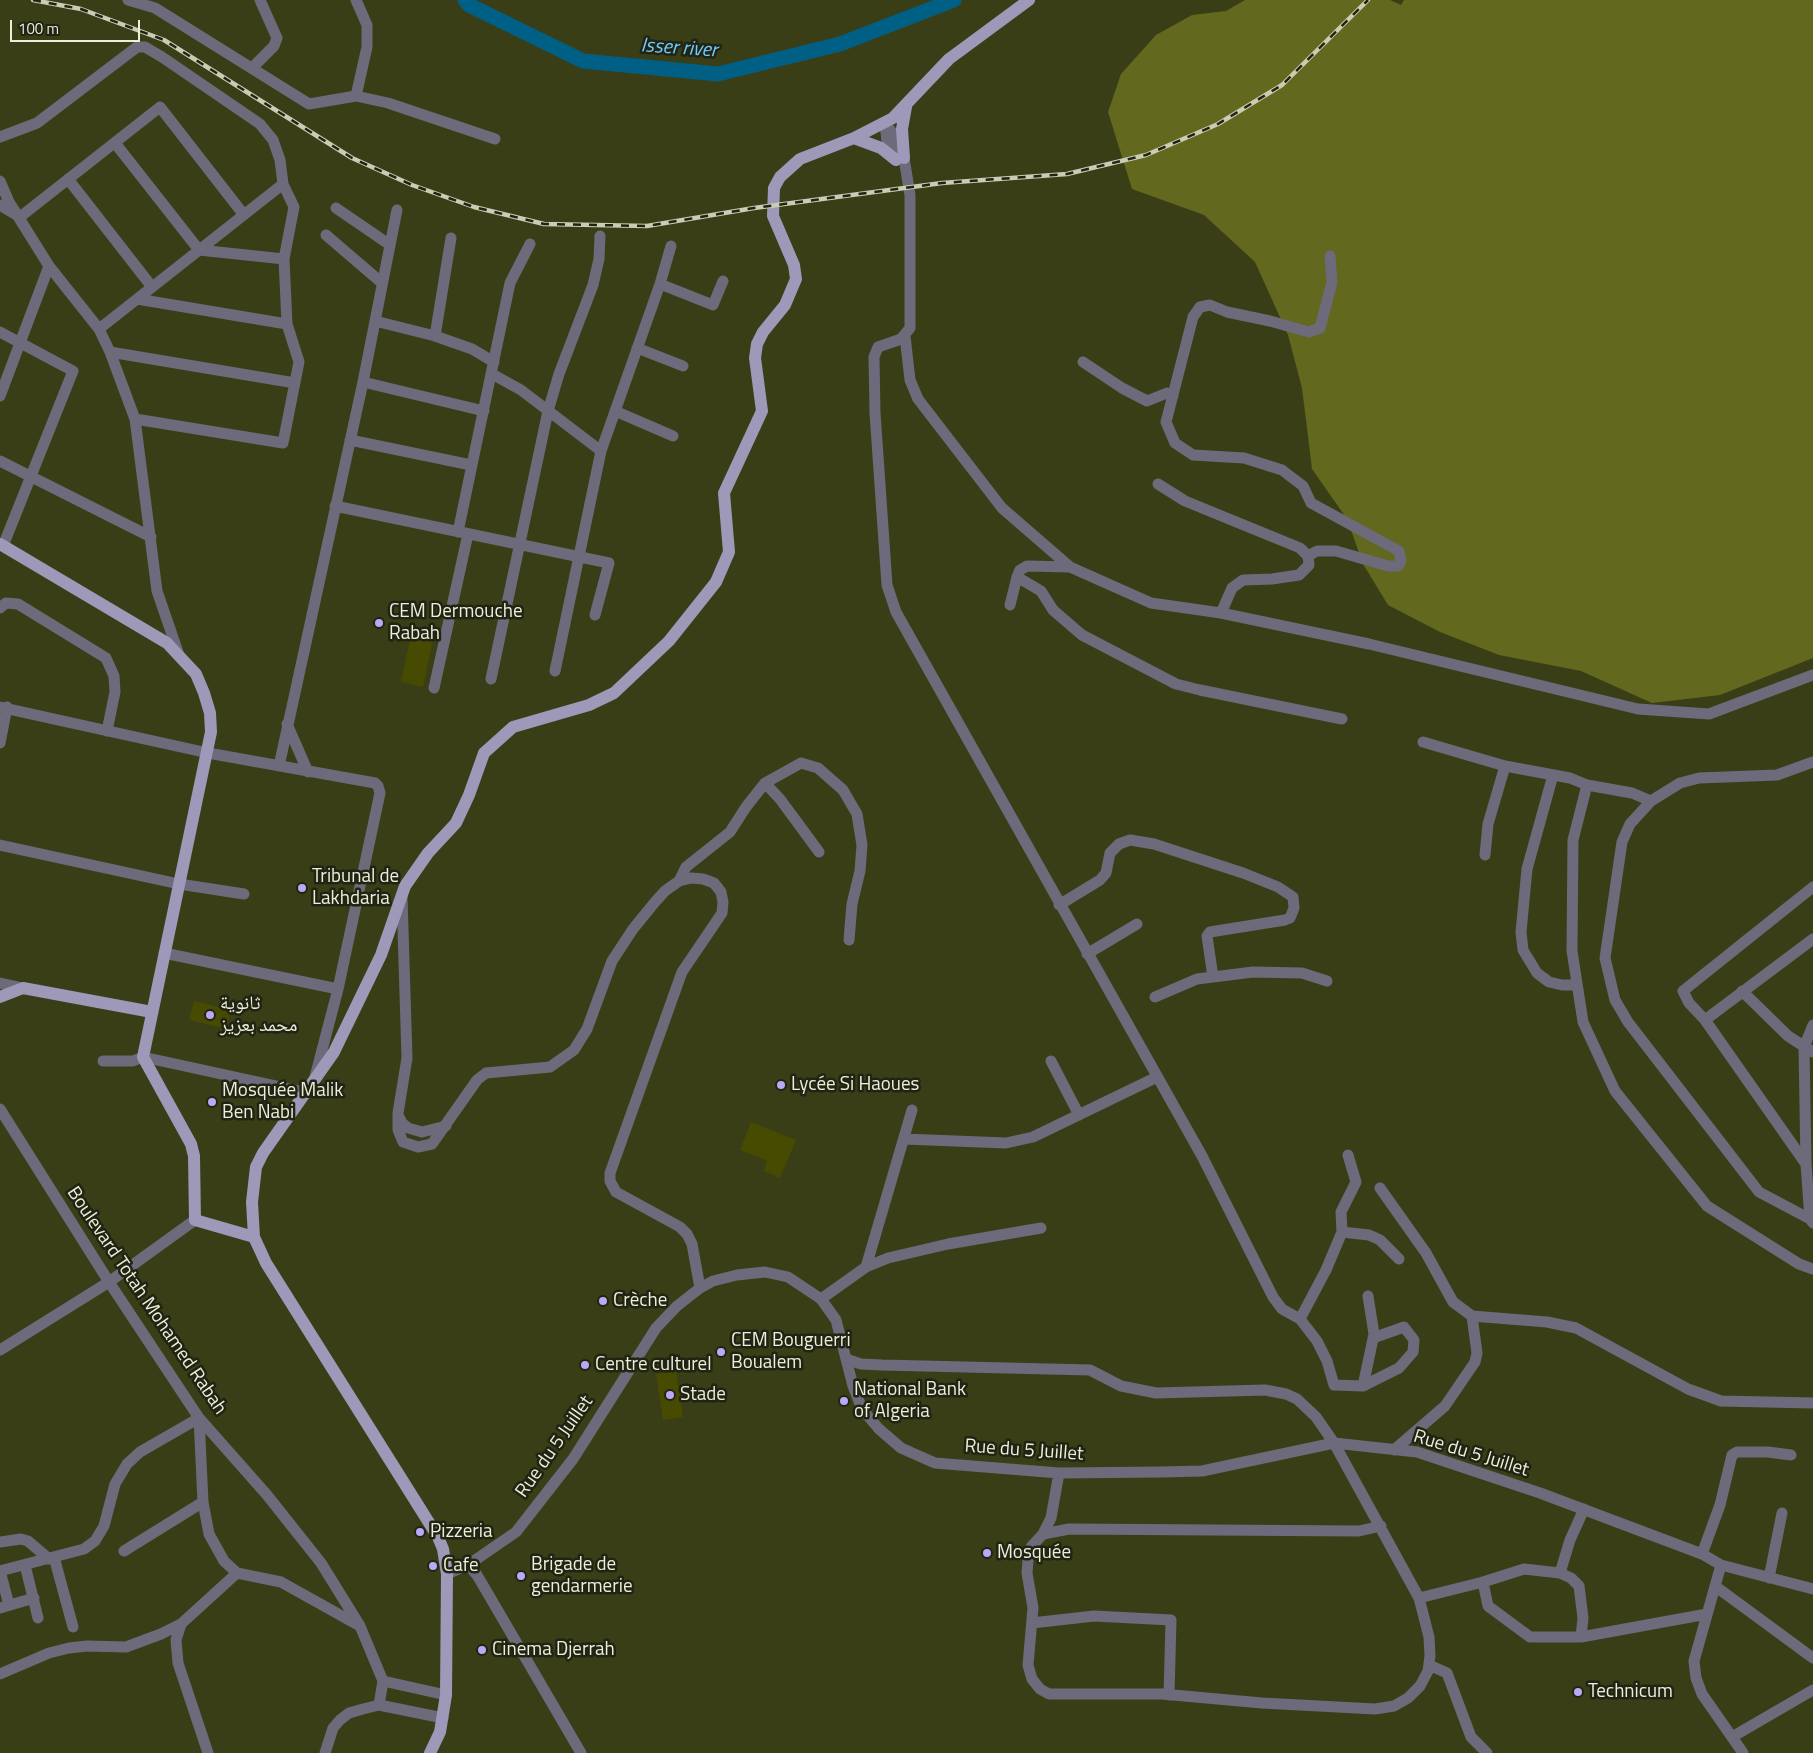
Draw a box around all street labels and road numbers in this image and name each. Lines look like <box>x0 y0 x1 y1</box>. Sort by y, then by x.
street label: Boulevard Totah Mohamed Rabah <box>61 1183 231 1419</box>
street label: Rue du 5 Juillet <box>511 1392 599 1502</box>
street label: Rue du 5 Juillet <box>1411 1426 1531 1482</box>
street label: Rue du 5 Juillet <box>964 1435 1084 1467</box>

